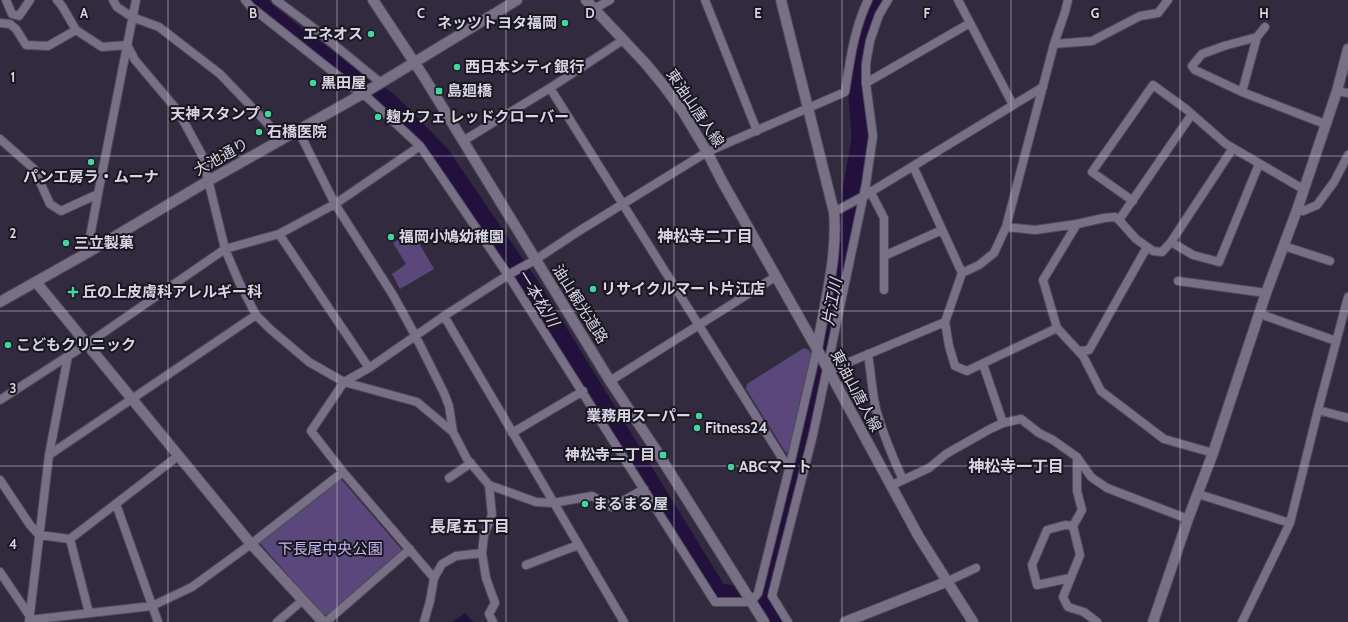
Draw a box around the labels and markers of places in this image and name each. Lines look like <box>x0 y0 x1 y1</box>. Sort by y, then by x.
place label: ネッツトヨタ福岡 <box>437 14 557 32</box>
marker: ネッツトヨタ福岡 <box>560 18 570 28</box>
place label: エネオス <box>303 25 363 43</box>
marker: エネオス <box>366 29 376 39</box>
place label: 西日本シティ銀行 <box>465 58 584 76</box>
marker: 西日本シティ銀行 <box>452 62 462 72</box>
place label: 黒田屋 <box>321 74 366 92</box>
marker: 黒田屋 <box>308 78 318 88</box>
place label: 島廻橋 <box>447 82 493 100</box>
marker: 島廻橋 <box>434 86 444 96</box>
place label: 天神スタンプ <box>170 105 260 123</box>
place label: 麹カフェ レッドクローバー <box>386 108 569 126</box>
marker: 天神スタンプ <box>263 109 273 119</box>
marker: 麹カフェ レッドクローバー <box>373 112 383 122</box>
place label: 石橋医院 <box>267 123 327 141</box>
marker: 石橋医院 <box>254 127 264 137</box>
marker: パン工房ラ・ムーナ <box>86 157 96 167</box>
place label: パン工房ラ・ムーナ <box>23 168 159 186</box>
place label: 福岡小鳩幼稚園 <box>398 228 504 246</box>
marker: 福岡小鳩幼稚園 <box>386 232 396 242</box>
place label: 三立製菓 <box>74 234 134 252</box>
marker: 三立製菓 <box>61 238 71 248</box>
place label: リサイクルマート片江店 <box>601 280 765 298</box>
place label: 丘の上皮膚科アレルギー科 <box>82 283 262 301</box>
marker: リサイクルマート片江店 <box>588 284 598 294</box>
marker: 丘の上皮膚科アレルギー科 <box>67 286 79 298</box>
place label: こどもクリニック <box>16 336 136 354</box>
marker: こどもクリニック <box>3 340 13 350</box>
place label: 業務用スーパー <box>586 407 691 425</box>
marker: 業務用スーパー <box>694 411 704 421</box>
place label: Fitness24 <box>705 419 767 437</box>
marker: Fitness24 <box>692 423 702 433</box>
place label: 神松寺二丁目 <box>564 446 655 464</box>
marker: 神松寺二丁目 <box>658 450 668 460</box>
place label: ABCマート <box>739 458 812 476</box>
marker: ABCマート <box>726 462 736 472</box>
place label: まるまる屋 <box>593 495 668 513</box>
marker: まるまる屋 <box>580 499 590 509</box>

